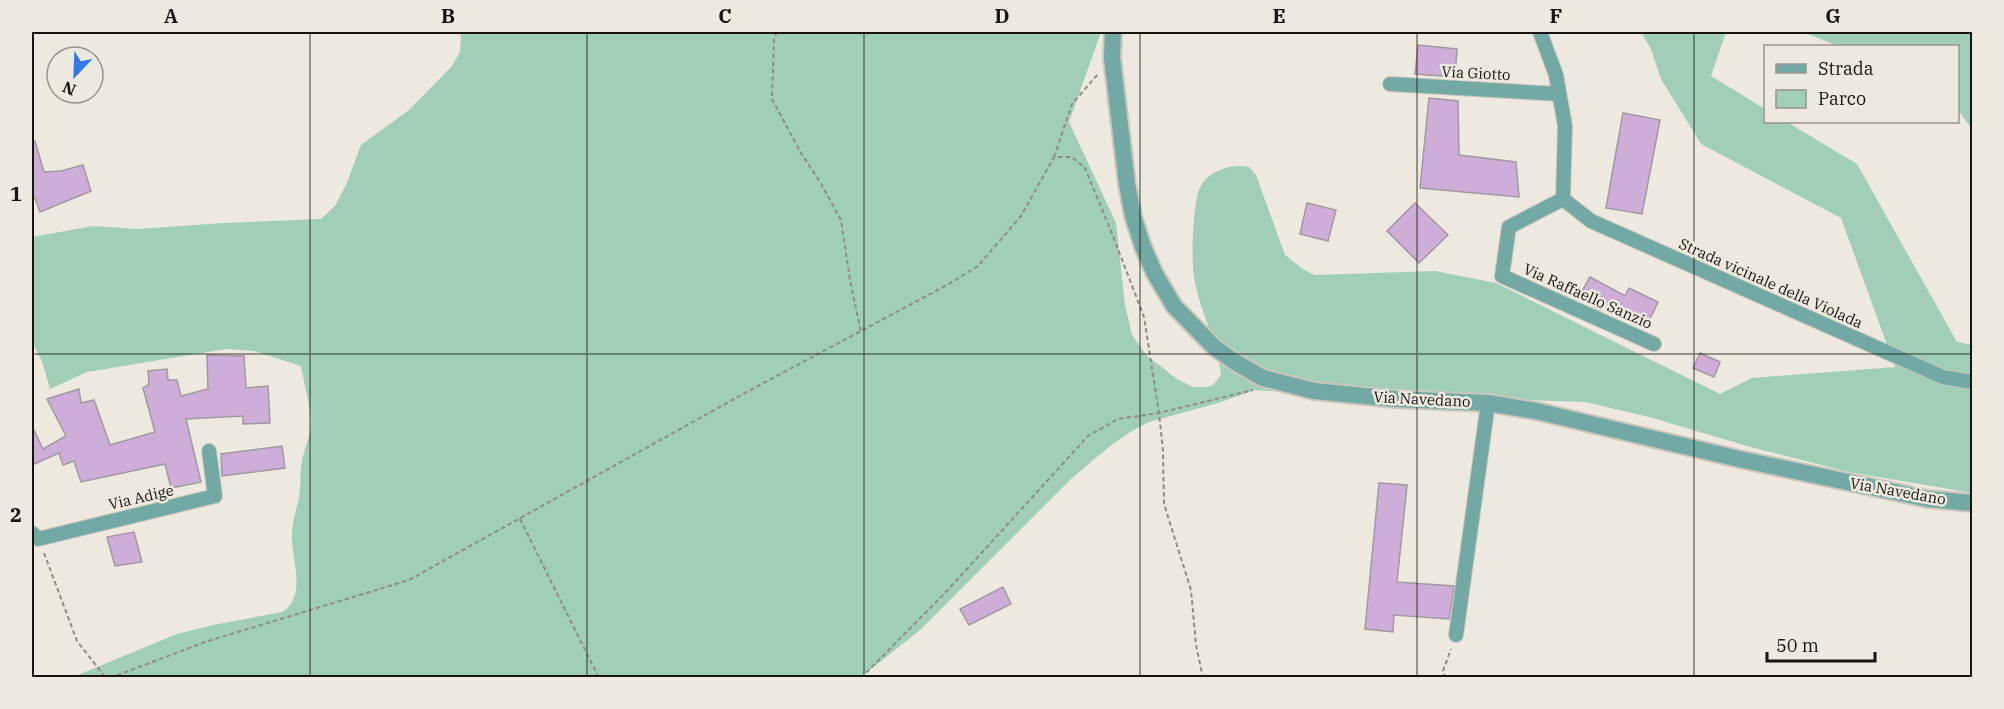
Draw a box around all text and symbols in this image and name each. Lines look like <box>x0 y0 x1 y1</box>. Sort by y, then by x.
text: A <box>164 2 178 29</box>
text: B <box>441 2 455 29</box>
text: C <box>718 2 732 29</box>
text: D <box>994 2 1010 29</box>
text: E <box>1272 2 1286 29</box>
text: F <box>1550 2 1562 29</box>
text: G <box>1825 2 1841 29</box>
north arrow <box>45 45 105 105</box>
legend <box>1764 45 1959 123</box>
text: Strada <box>1818 57 1874 80</box>
street label: Via Giotto <box>1441 62 1511 84</box>
text: N <box>59 77 79 100</box>
text: Parco <box>1818 87 1866 110</box>
text: 1 <box>10 180 22 207</box>
street label: Strada vicinale della Violada <box>1676 234 1866 332</box>
street label: Via Raffaello Sanzio <box>1521 259 1655 333</box>
street label: Via Navedano <box>1373 387 1471 411</box>
street label: Via Navedano <box>1849 473 1947 509</box>
street label: Via Adige <box>107 480 175 514</box>
text: 2 <box>10 501 22 528</box>
scale bar <box>1767 625 1875 663</box>
text: 50 m <box>1776 634 1819 657</box>

